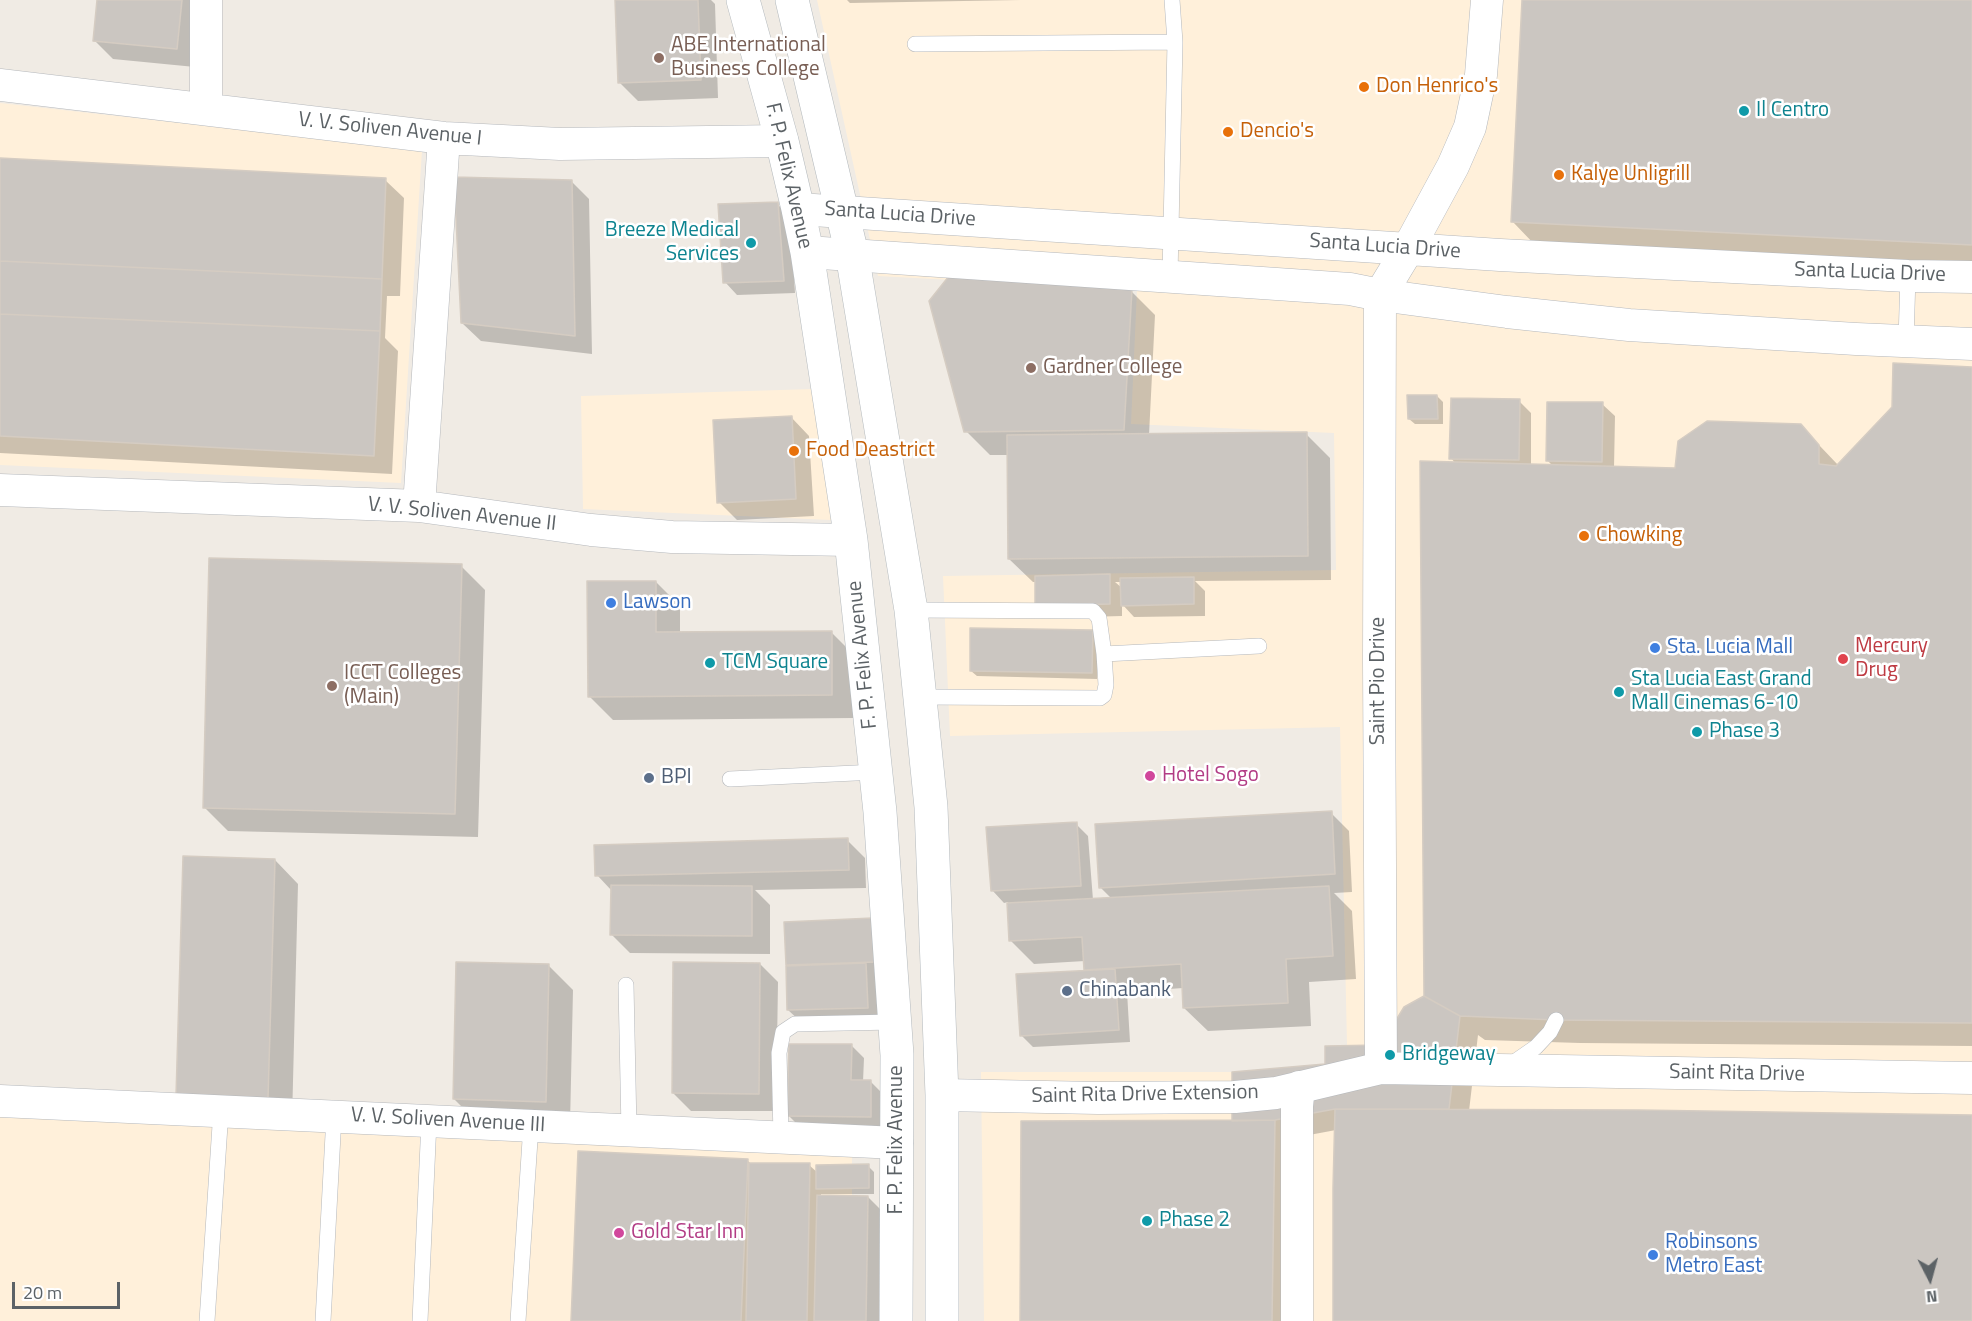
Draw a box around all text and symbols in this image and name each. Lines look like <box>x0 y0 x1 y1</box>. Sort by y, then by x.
place label: ABE International Business College <box>671 33 826 83</box>
marker: ABE International Business College <box>652 51 666 65</box>
place label: Don Henrico's <box>1376 74 1498 100</box>
marker: Don Henrico's <box>1357 80 1371 94</box>
place label: Il Centro <box>1756 98 1829 124</box>
street label: F. P. Felix Avenue <box>759 101 817 251</box>
marker: Il Centro <box>1737 104 1751 118</box>
street label: V. V. Soliven Avenue I <box>297 108 483 152</box>
place label: Dencio's <box>1240 119 1314 145</box>
marker: Dencio's <box>1221 125 1235 139</box>
place label: Kalye Unligrill <box>1571 162 1690 188</box>
marker: Kalye Unligrill <box>1552 168 1566 182</box>
street label: Santa Lucia Drive <box>824 197 976 233</box>
place label: Breeze Medical Services <box>605 218 739 268</box>
street label: Santa Lucia Drive <box>1309 229 1461 265</box>
marker: Breeze Medical Services <box>744 236 758 250</box>
street label: Santa Lucia Drive <box>1794 258 1946 288</box>
place label: Gardner College <box>1043 355 1182 381</box>
marker: Gardner College <box>1024 361 1038 375</box>
place label: Food Deastrict <box>806 438 935 464</box>
marker: Food Deastrict <box>787 444 801 458</box>
street label: V. V. Soliven Avenue II <box>366 493 558 537</box>
place label: Chowking <box>1596 523 1682 549</box>
marker: Chowking <box>1577 529 1591 543</box>
street label: F. P. Felix Avenue <box>843 580 883 730</box>
place label: Lawson <box>623 590 692 616</box>
marker: Lawson <box>604 596 618 610</box>
street label: Saint Pio Drive <box>1366 617 1392 745</box>
place label: Mercury Drug <box>1855 634 1928 684</box>
place label: Sta. Lucia Mall <box>1667 635 1793 661</box>
marker: Sta. Lucia Mall <box>1648 641 1662 655</box>
place label: TCM Square <box>722 650 828 676</box>
marker: Mercury Drug <box>1836 652 1850 666</box>
marker: TCM Square <box>703 656 717 670</box>
place label: ICCT Colleges (Main) <box>344 661 461 711</box>
place label: Sta Lucia East Grand Mall Cinemas 6-10 <box>1631 667 1812 717</box>
marker: ICCT Colleges (Main) <box>325 679 339 693</box>
marker: Sta Lucia East Grand Mall Cinemas 6-10 <box>1612 685 1626 699</box>
place label: Phase 3 <box>1709 719 1780 745</box>
marker: Phase 3 <box>1690 725 1704 739</box>
place label: Hotel Sogo <box>1162 763 1259 789</box>
place label: BPI <box>661 765 692 791</box>
marker: Hotel Sogo <box>1143 769 1157 783</box>
marker: BPI <box>642 771 656 785</box>
place label: Chinabank <box>1079 978 1171 1004</box>
marker: Chinabank <box>1060 984 1074 998</box>
place label: Bridgeway <box>1402 1042 1496 1068</box>
marker: Bridgeway <box>1383 1048 1397 1062</box>
street label: Saint Rita Drive <box>1669 1060 1805 1088</box>
street label: F. P. Felix Avenue <box>884 1065 910 1215</box>
street label: Saint Rita Drive Extension <box>1031 1080 1259 1110</box>
street label: V. V. Soliven Avenue III <box>350 1103 546 1139</box>
place label: Phase 2 <box>1159 1208 1230 1234</box>
marker: Phase 2 <box>1140 1214 1154 1228</box>
place label: Gold Star Inn <box>631 1220 744 1246</box>
marker: Gold Star Inn <box>612 1226 626 1240</box>
place label: Robinsons Metro East <box>1665 1230 1762 1280</box>
marker: Robinsons Metro East <box>1646 1248 1660 1262</box>
north arrow <box>1900 1249 1960 1309</box>
scale bar <box>15 1270 123 1308</box>
text: 20 m <box>23 1279 62 1306</box>
text: N <box>1925 1284 1939 1309</box>

